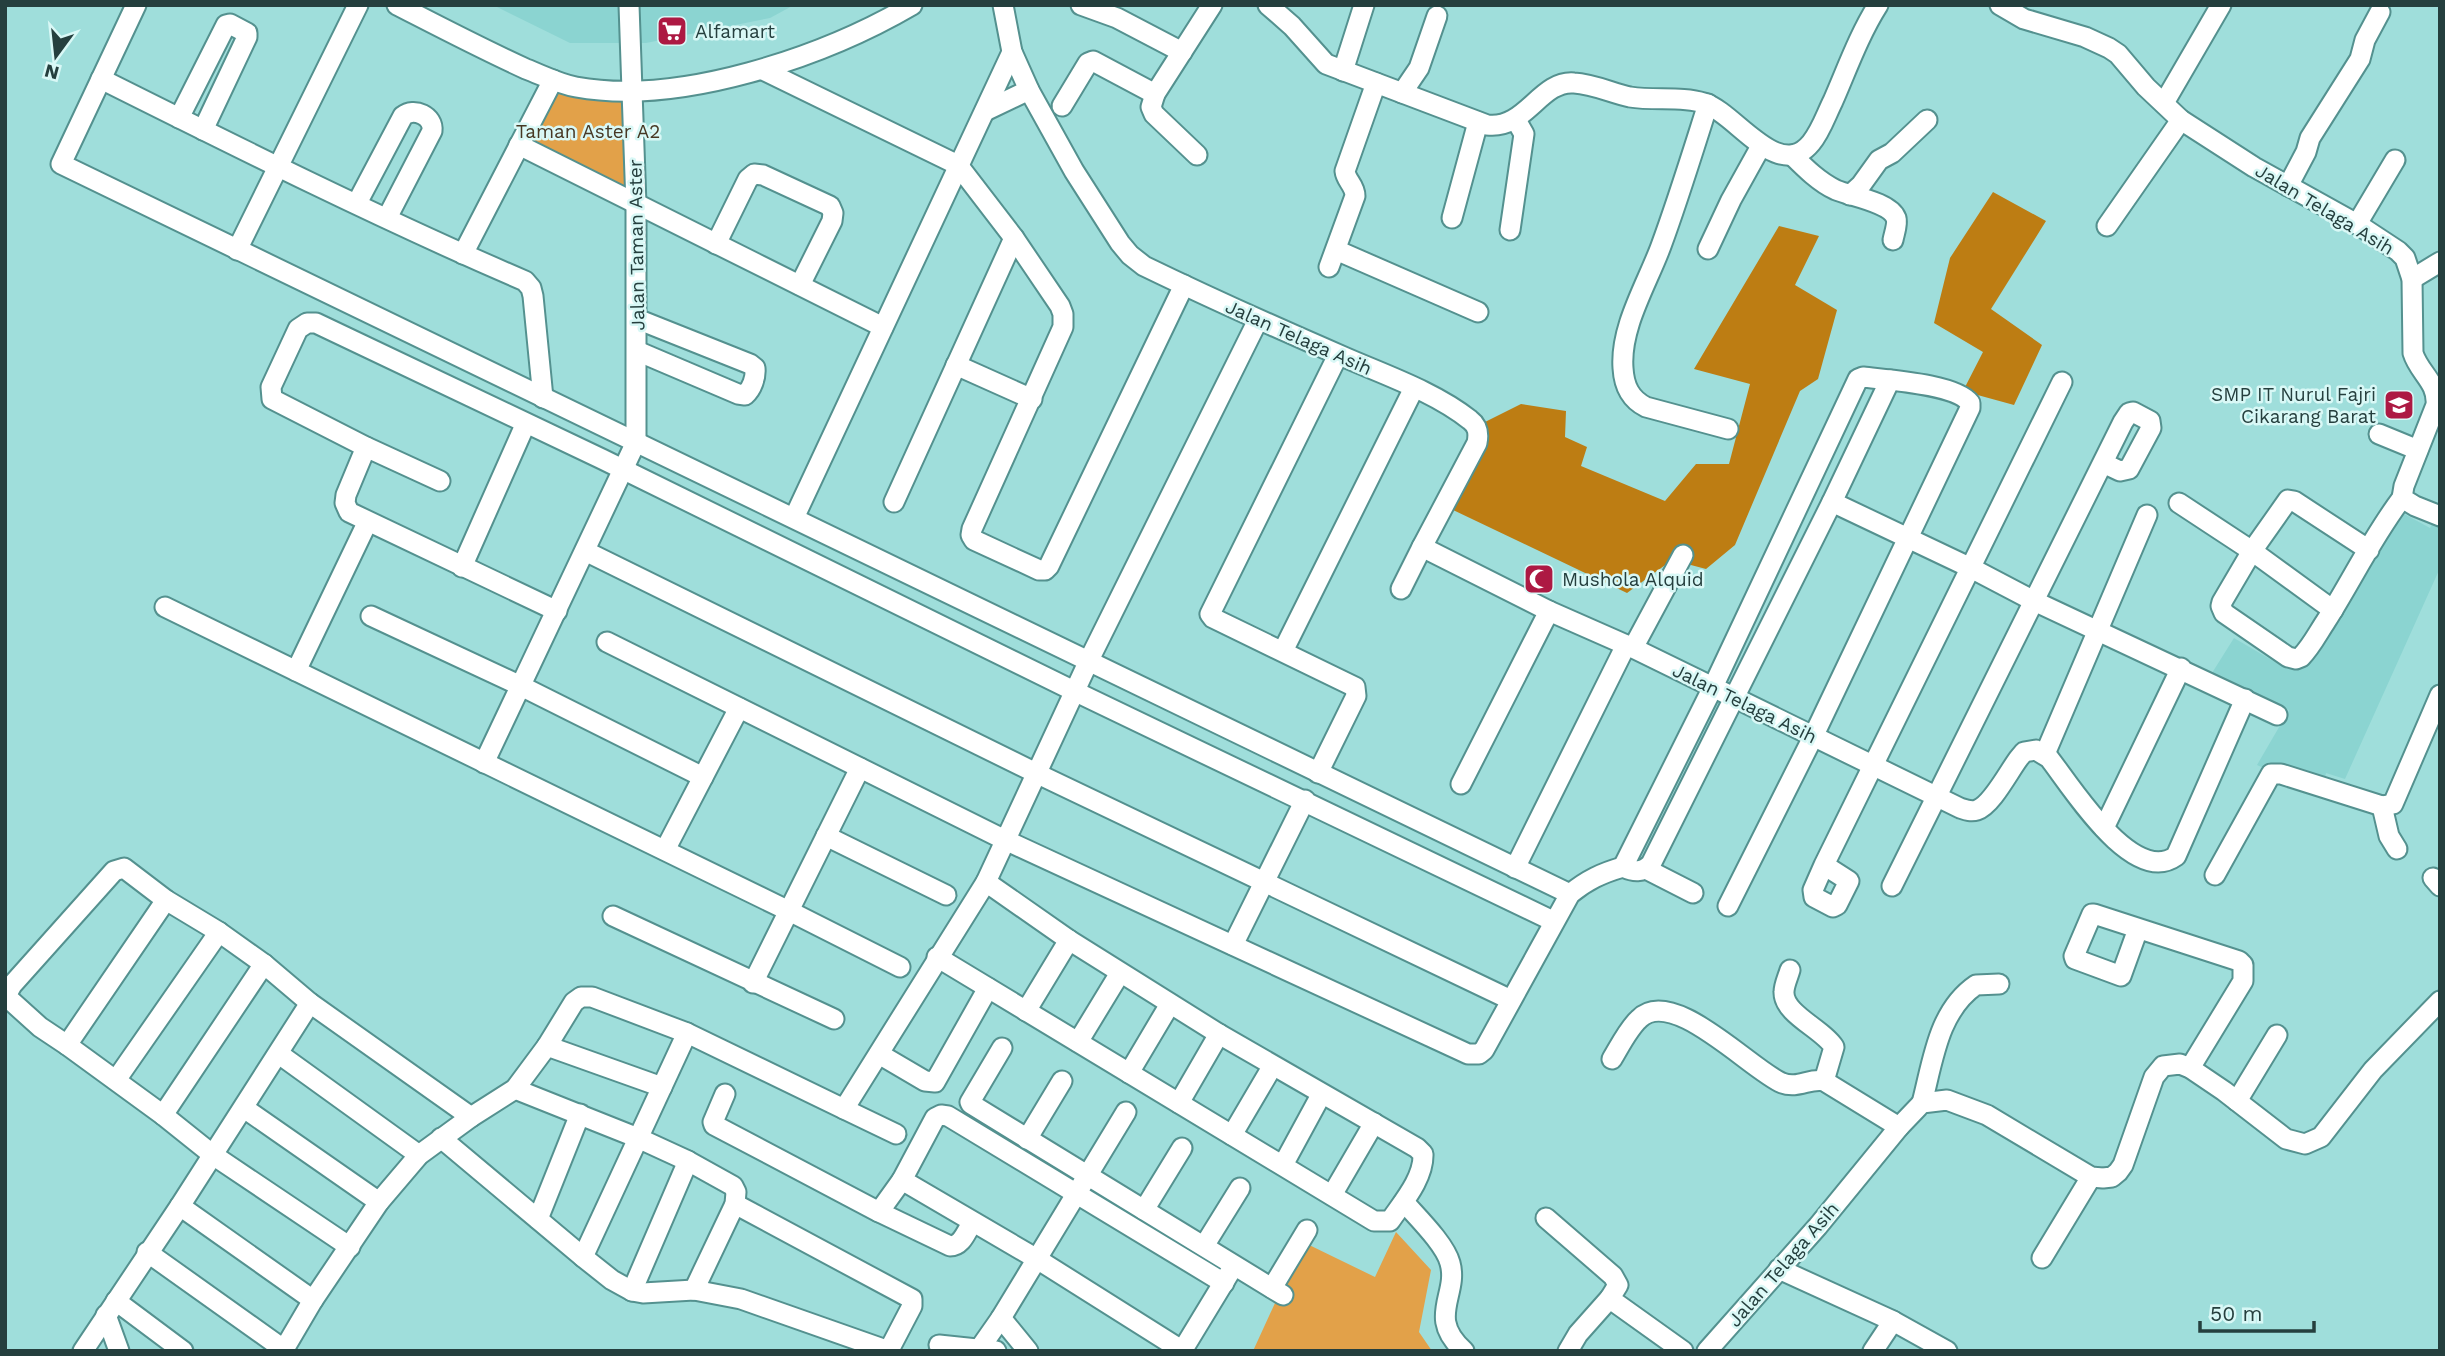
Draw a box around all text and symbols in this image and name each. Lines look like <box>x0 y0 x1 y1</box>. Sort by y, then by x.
supermarket icon: Alfamart <box>655 14 689 48</box>
place label: Alfamart <box>695 20 775 43</box>
north arrow <box>21 21 91 91</box>
text: N <box>42 59 62 85</box>
park label: Taman Aster A2 <box>516 120 660 143</box>
street label: Jalan Taman Aster <box>624 159 649 331</box>
street label: Jalan Telaga Asih <box>2251 159 2398 260</box>
street label: Jalan Telaga Asih <box>1222 295 1376 380</box>
place label: SMP IT Nurul Fajri Cikarang Barat <box>2211 383 2376 428</box>
school or university icon: SMP IT Nurul Fajri Cikarang Barat <box>2382 388 2416 422</box>
mosque icon: Mushola Alquid <box>1522 562 1556 596</box>
place label: Mushola Alquid <box>1562 568 1704 591</box>
street label: Jalan Telaga Asih <box>1669 659 1821 748</box>
street label: Jalan Telaga Asih <box>1723 1197 1844 1331</box>
scale bar <box>2200 1290 2314 1334</box>
text: 50 m <box>2210 1301 2262 1326</box>

